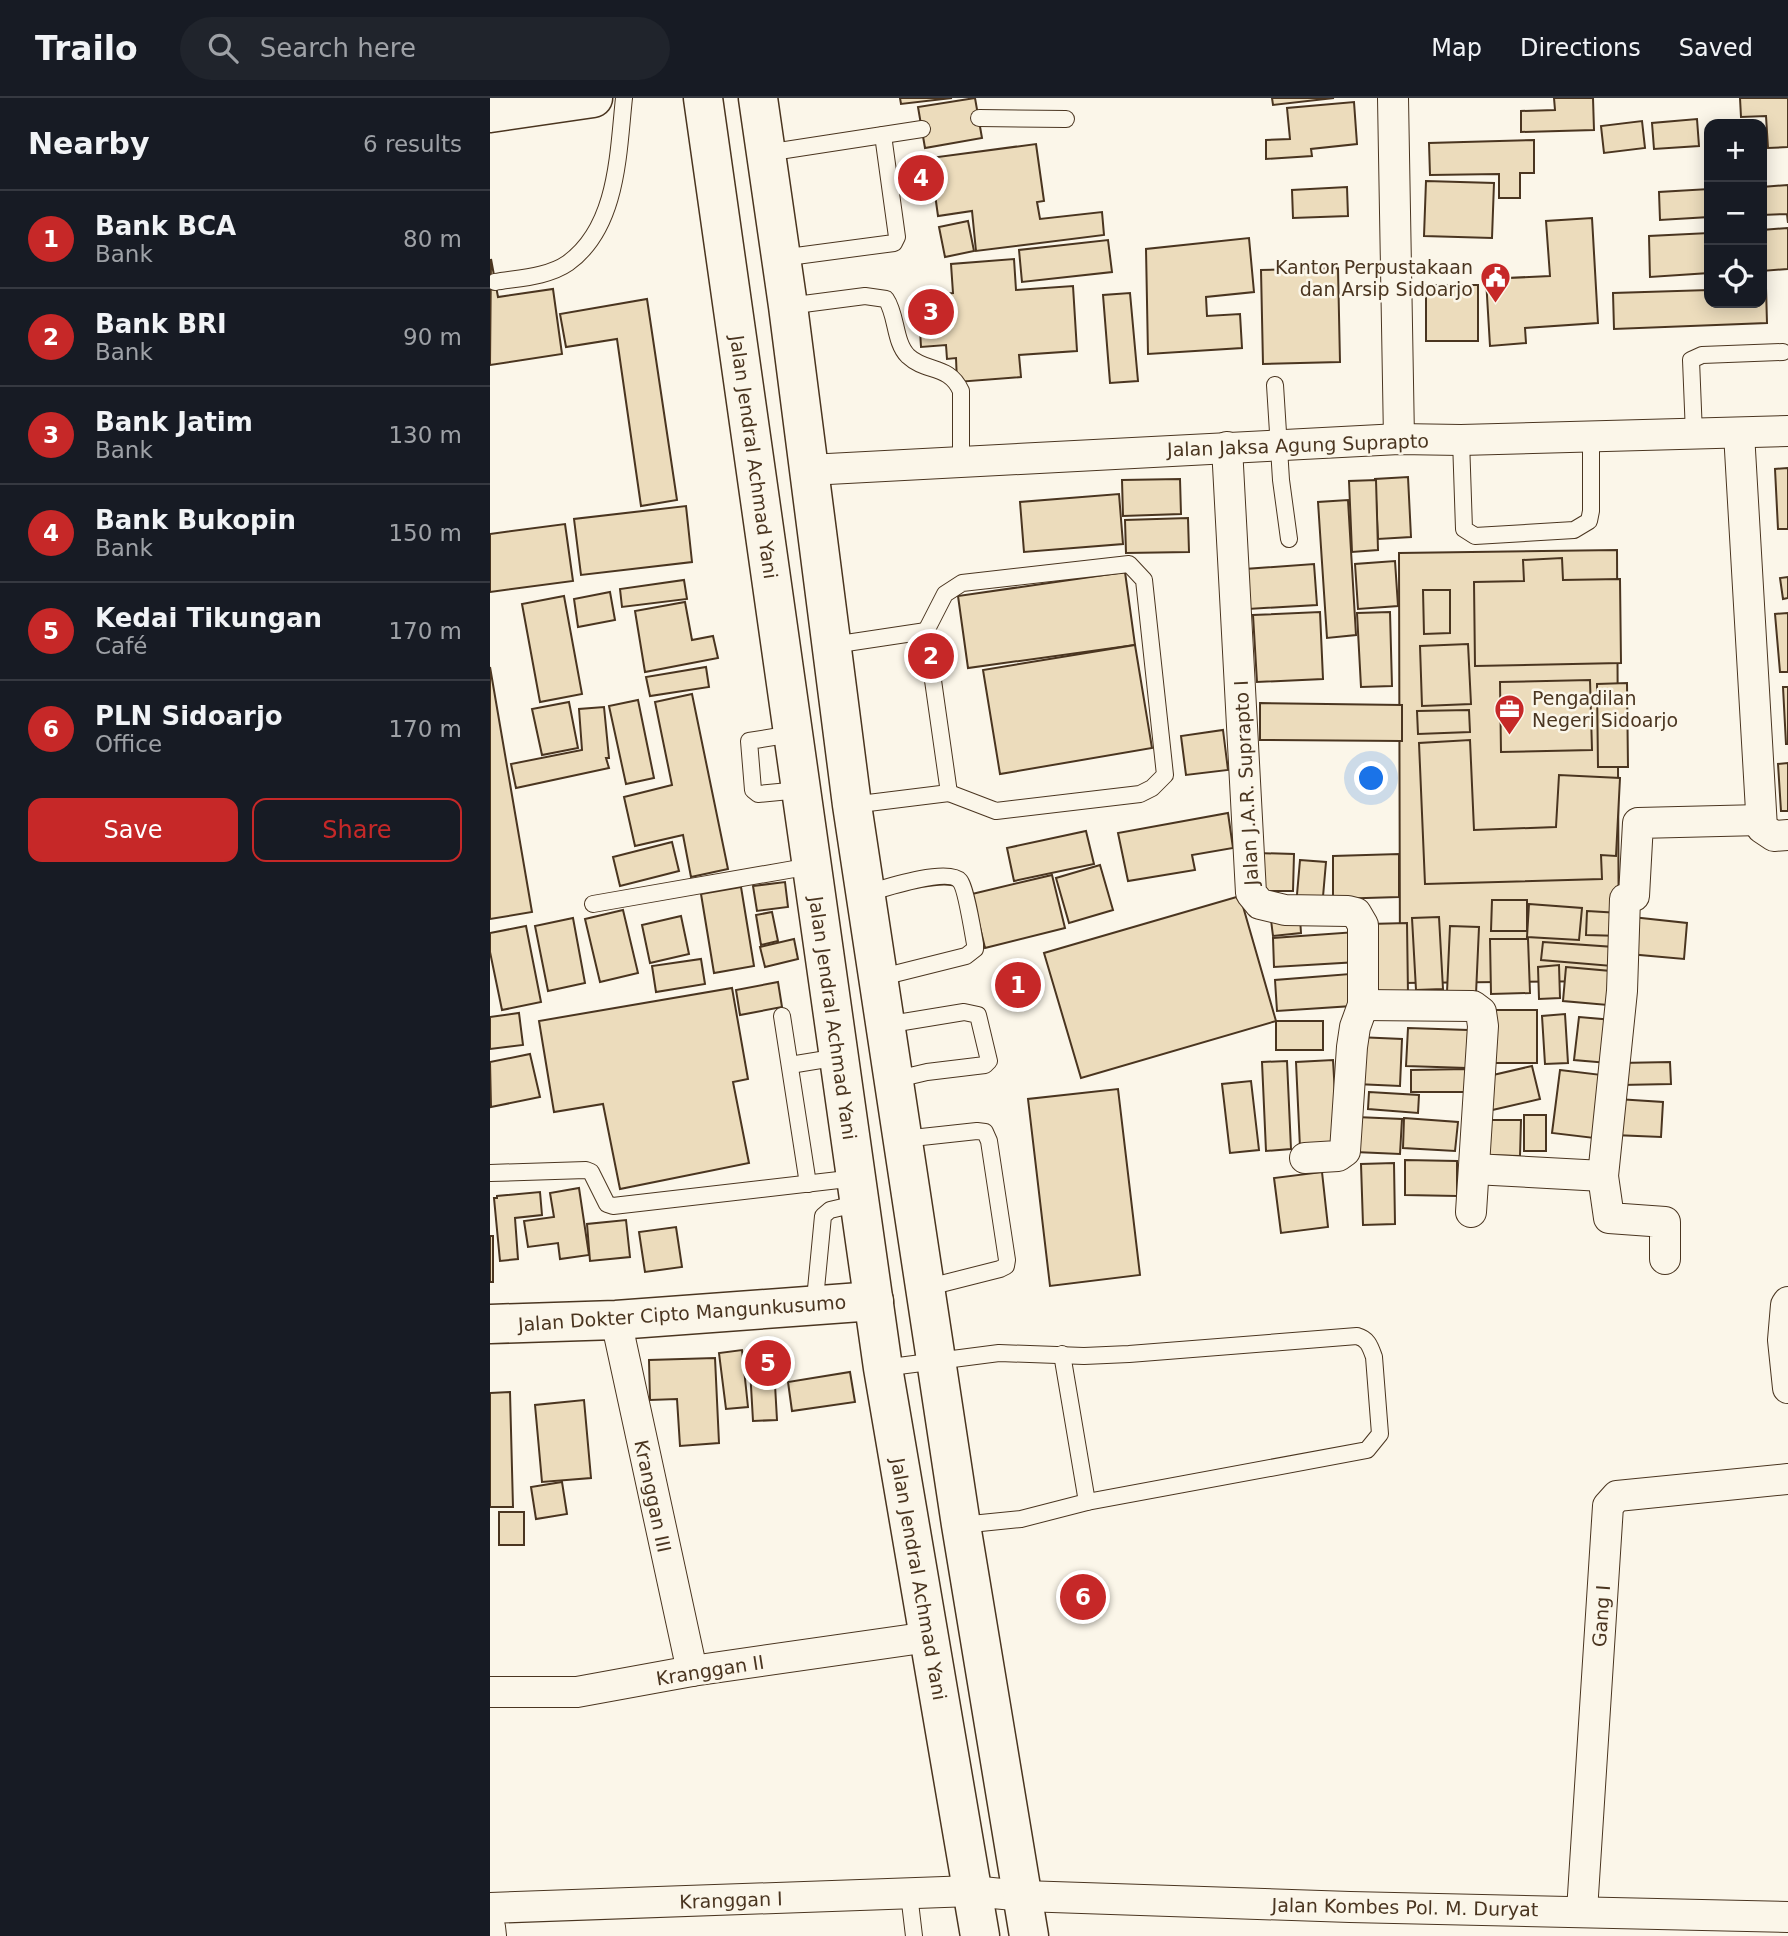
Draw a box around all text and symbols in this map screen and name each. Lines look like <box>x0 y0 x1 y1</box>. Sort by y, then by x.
search box <box>180 17 670 80</box>
text: Trailo <box>35 29 138 68</box>
icon: search <box>204 29 242 67</box>
text: Search here <box>260 33 416 63</box>
text: Map <box>1431 34 1482 62</box>
text: Directions <box>1520 34 1641 62</box>
text: Saved <box>1679 34 1753 62</box>
map controls <box>1704 119 1767 308</box>
button: + <box>1704 119 1767 182</box>
text: Nearby <box>28 126 150 161</box>
text: 6 results <box>363 131 462 157</box>
pin: 4 <box>898 152 944 204</box>
button: − <box>1704 182 1767 245</box>
text: Bank BCA <box>95 211 236 241</box>
text: 1 <box>43 226 59 252</box>
text: 80 m <box>403 226 462 252</box>
text: Bank <box>95 241 153 267</box>
button: locate <box>1704 245 1767 308</box>
place label: Kantor Perpustakaan dan Arsip Sidoarjo <box>1275 256 1473 300</box>
public building icon: Kantor Perpustakaan dan Arsip Sidoarjo <box>1479 261 1513 305</box>
pin: 3 <box>908 286 954 338</box>
text: Bank BRI <box>95 309 227 339</box>
text: 2 <box>43 324 59 350</box>
text: 90 m <box>403 324 462 350</box>
street label: Jalan Jendral Achmad Yani <box>726 333 782 580</box>
text: Bank <box>95 339 153 365</box>
text: Bank Jatim <box>95 407 253 437</box>
text: 3 <box>43 422 59 448</box>
text: 130 m <box>388 422 462 448</box>
street label: Jalan Jaksa Agung Suprapto <box>1166 429 1429 461</box>
text: Bank <box>95 437 153 463</box>
text: Bank Bukopin <box>95 505 296 535</box>
text: 4 <box>43 520 59 546</box>
text: 150 m <box>388 520 462 546</box>
text: Bank <box>95 535 153 561</box>
text: Kedai Tikungan <box>95 603 322 633</box>
text: 5 <box>43 618 59 644</box>
text: 170 m <box>388 618 462 644</box>
pin: 2 <box>908 630 954 682</box>
text: Café <box>95 633 147 659</box>
street label: Jalan J.A.R. Suprapto I <box>1230 680 1262 887</box>
place label: Pengadilan Negeri Sidoarjo <box>1532 687 1678 731</box>
office icon: Pengadilan Negeri Sidoarjo <box>1492 692 1526 736</box>
text: PLN Sidoarjo <box>95 701 283 731</box>
text: 6 <box>43 716 59 742</box>
text: 170 m <box>388 716 462 742</box>
text: Office <box>95 731 162 757</box>
your location <box>1354 761 1388 795</box>
button: Save <box>28 798 238 862</box>
button: Share <box>252 798 462 862</box>
street label: Jalan Jendral Achmad Yani <box>805 894 861 1141</box>
pin: 1 <box>995 959 1041 1011</box>
street label: Jalan Dokter Cipto Mangunkusumo <box>516 1291 847 1336</box>
pin: 5 <box>745 1337 791 1389</box>
street label: Kranggan III <box>630 1438 676 1554</box>
street label: Jalan Jendral Achmad Yani <box>887 1455 951 1702</box>
pin: 6 <box>1060 1571 1106 1623</box>
street label: Gang I <box>1588 1584 1614 1648</box>
street label: Kranggan II <box>654 1651 766 1689</box>
street label: Kranggan I <box>679 1887 783 1913</box>
street label: Jalan Kombes Pol. M. Duryat <box>1271 1894 1538 1920</box>

